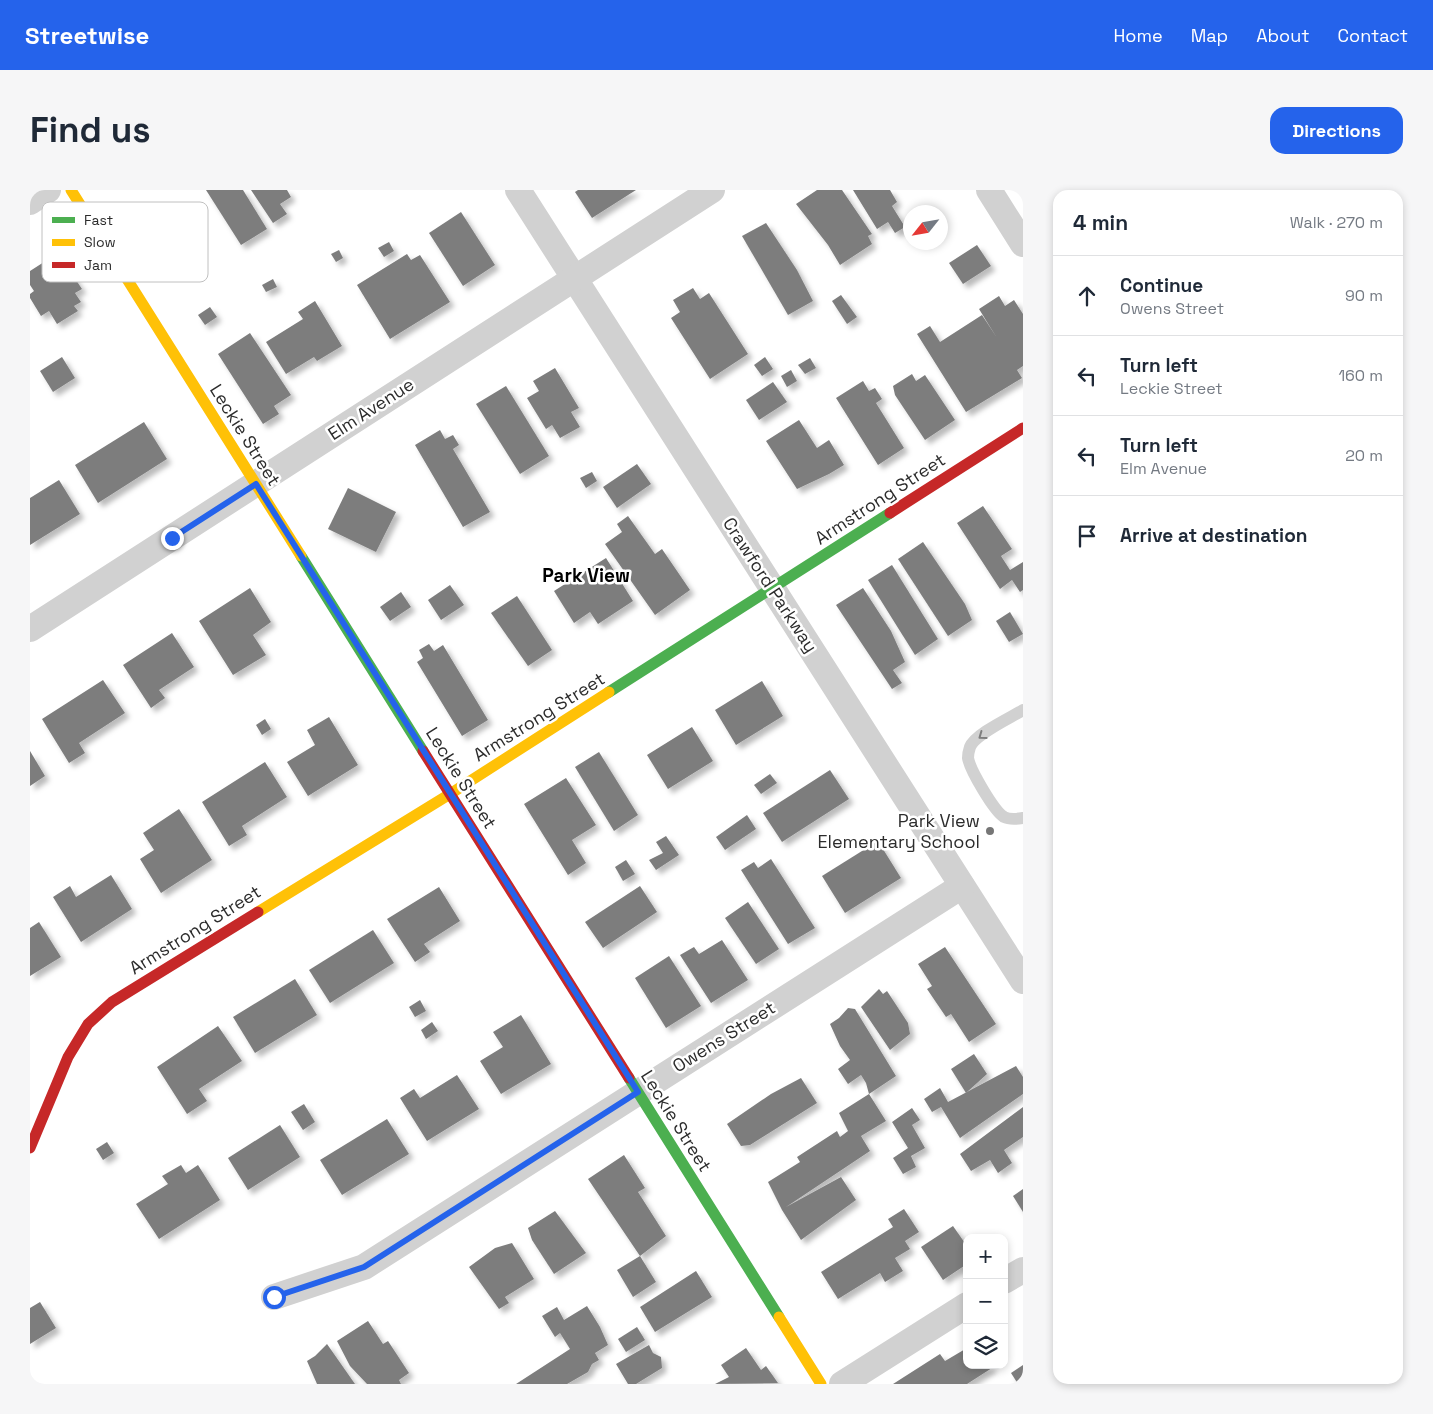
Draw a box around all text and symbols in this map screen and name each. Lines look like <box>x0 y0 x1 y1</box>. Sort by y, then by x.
text: Streetwise <box>25 20 149 51</box>
text: Home <box>1114 24 1163 47</box>
text: Map <box>1191 24 1228 47</box>
text: About <box>1256 24 1310 47</box>
text: Contact <box>1338 24 1408 47</box>
button: Directions <box>1270 107 1403 154</box>
text: Find us <box>30 108 151 152</box>
legend <box>42 202 208 282</box>
north arrow <box>903 205 948 250</box>
text: 4 min <box>1073 209 1128 236</box>
text: Fast <box>84 211 113 229</box>
text: Walk · 270 m <box>1290 212 1383 233</box>
text: Slow <box>84 233 116 251</box>
text: Jam <box>84 256 112 274</box>
text: Continue <box>1120 273 1203 298</box>
icon: ahead <box>1073 282 1101 310</box>
text: 90 m <box>1345 285 1383 306</box>
text: Owens Street <box>1120 298 1224 319</box>
text: Turn left <box>1120 353 1198 378</box>
icon: left <box>1073 362 1101 390</box>
text: 160 m <box>1338 365 1383 386</box>
street label: Elm Avenue <box>323 372 418 445</box>
text: Leckie Street <box>1120 378 1223 399</box>
street label: Leckie Street <box>205 380 286 490</box>
text: Turn left <box>1120 433 1198 458</box>
icon: left <box>1073 442 1101 470</box>
text: 20 m <box>1345 445 1383 466</box>
street label: Armstrong Street <box>810 448 949 549</box>
text: Elm Avenue <box>1120 458 1207 479</box>
street label: Crawford Parkway <box>718 513 823 657</box>
icon: arrive <box>1073 522 1101 550</box>
text: Arrive at destination <box>1120 523 1308 548</box>
route end <box>161 527 184 550</box>
district label: Park View <box>542 563 630 588</box>
street label: Armstrong Street <box>469 667 609 766</box>
street label: Leckie Street <box>421 723 502 833</box>
one-way arrow <box>978 730 988 739</box>
place label: Park View Elementary School <box>817 809 980 853</box>
marker: Park View Elementary School <box>984 825 996 837</box>
street label: Armstrong Street <box>125 880 265 979</box>
street label: Owens Street <box>668 996 779 1077</box>
street label: Leckie Street <box>636 1066 717 1176</box>
map controls <box>963 1234 1008 1369</box>
button: + <box>963 1234 1008 1279</box>
button: − <box>963 1279 1008 1324</box>
route start <box>263 1286 286 1309</box>
button: layers <box>963 1324 1008 1369</box>

